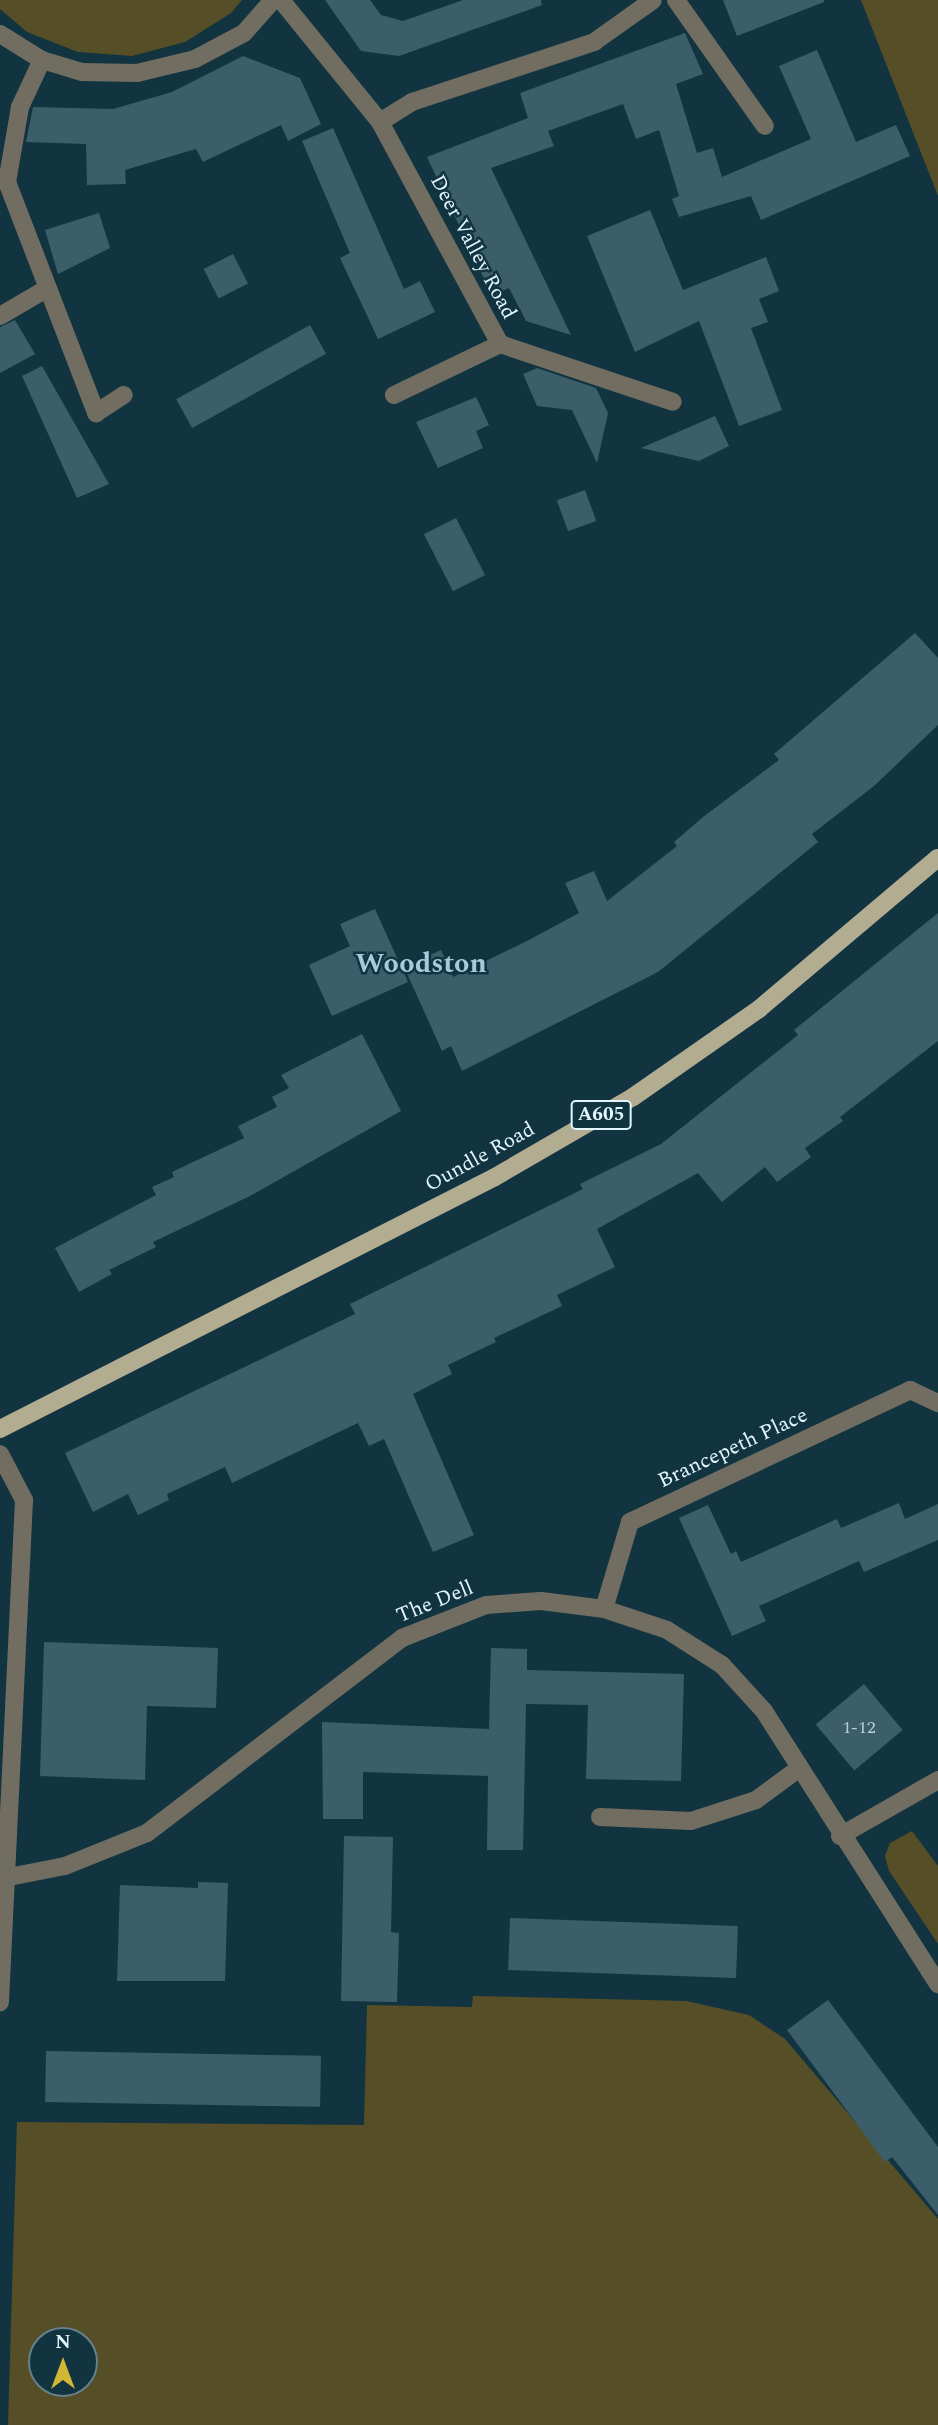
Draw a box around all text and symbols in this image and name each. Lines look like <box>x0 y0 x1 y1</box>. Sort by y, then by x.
street label: Deer Valley Road <box>424 170 522 324</box>
district label: Woodston <box>355 947 487 981</box>
road number: A605 <box>570 1100 632 1130</box>
street label: Oundle Road <box>421 1117 539 1197</box>
street label: Brancepeth Place <box>654 1402 812 1494</box>
street label: The Dell <box>393 1575 477 1629</box>
house number: 1-12 <box>842 1717 876 1739</box>
north arrow <box>28 2327 98 2397</box>
text: N <box>55 2328 71 2357</box>

